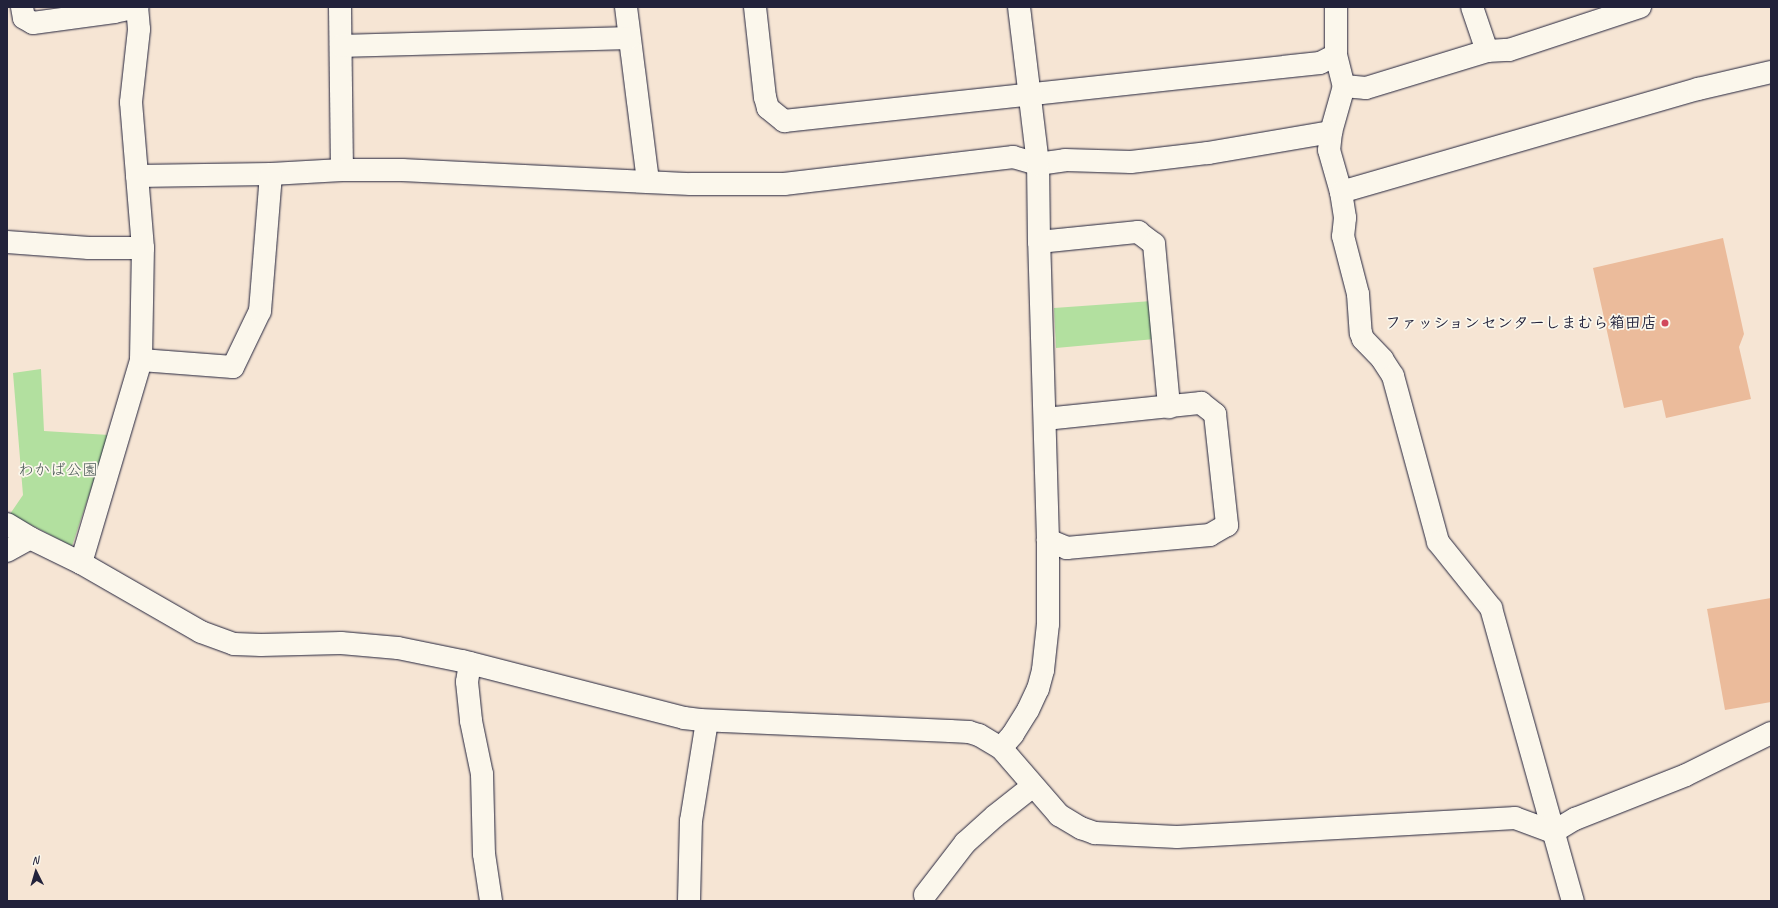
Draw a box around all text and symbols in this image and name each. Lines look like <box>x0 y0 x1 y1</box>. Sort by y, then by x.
place label: ファッションセンターしまむら箱田店 <box>1385 313 1657 333</box>
marker: ファッションセンターしまむら箱田店 <box>1660 318 1670 328</box>
park label: わかば公園 <box>18 460 98 480</box>
north arrow <box>16 852 56 892</box>
text: N <box>31 853 39 867</box>

